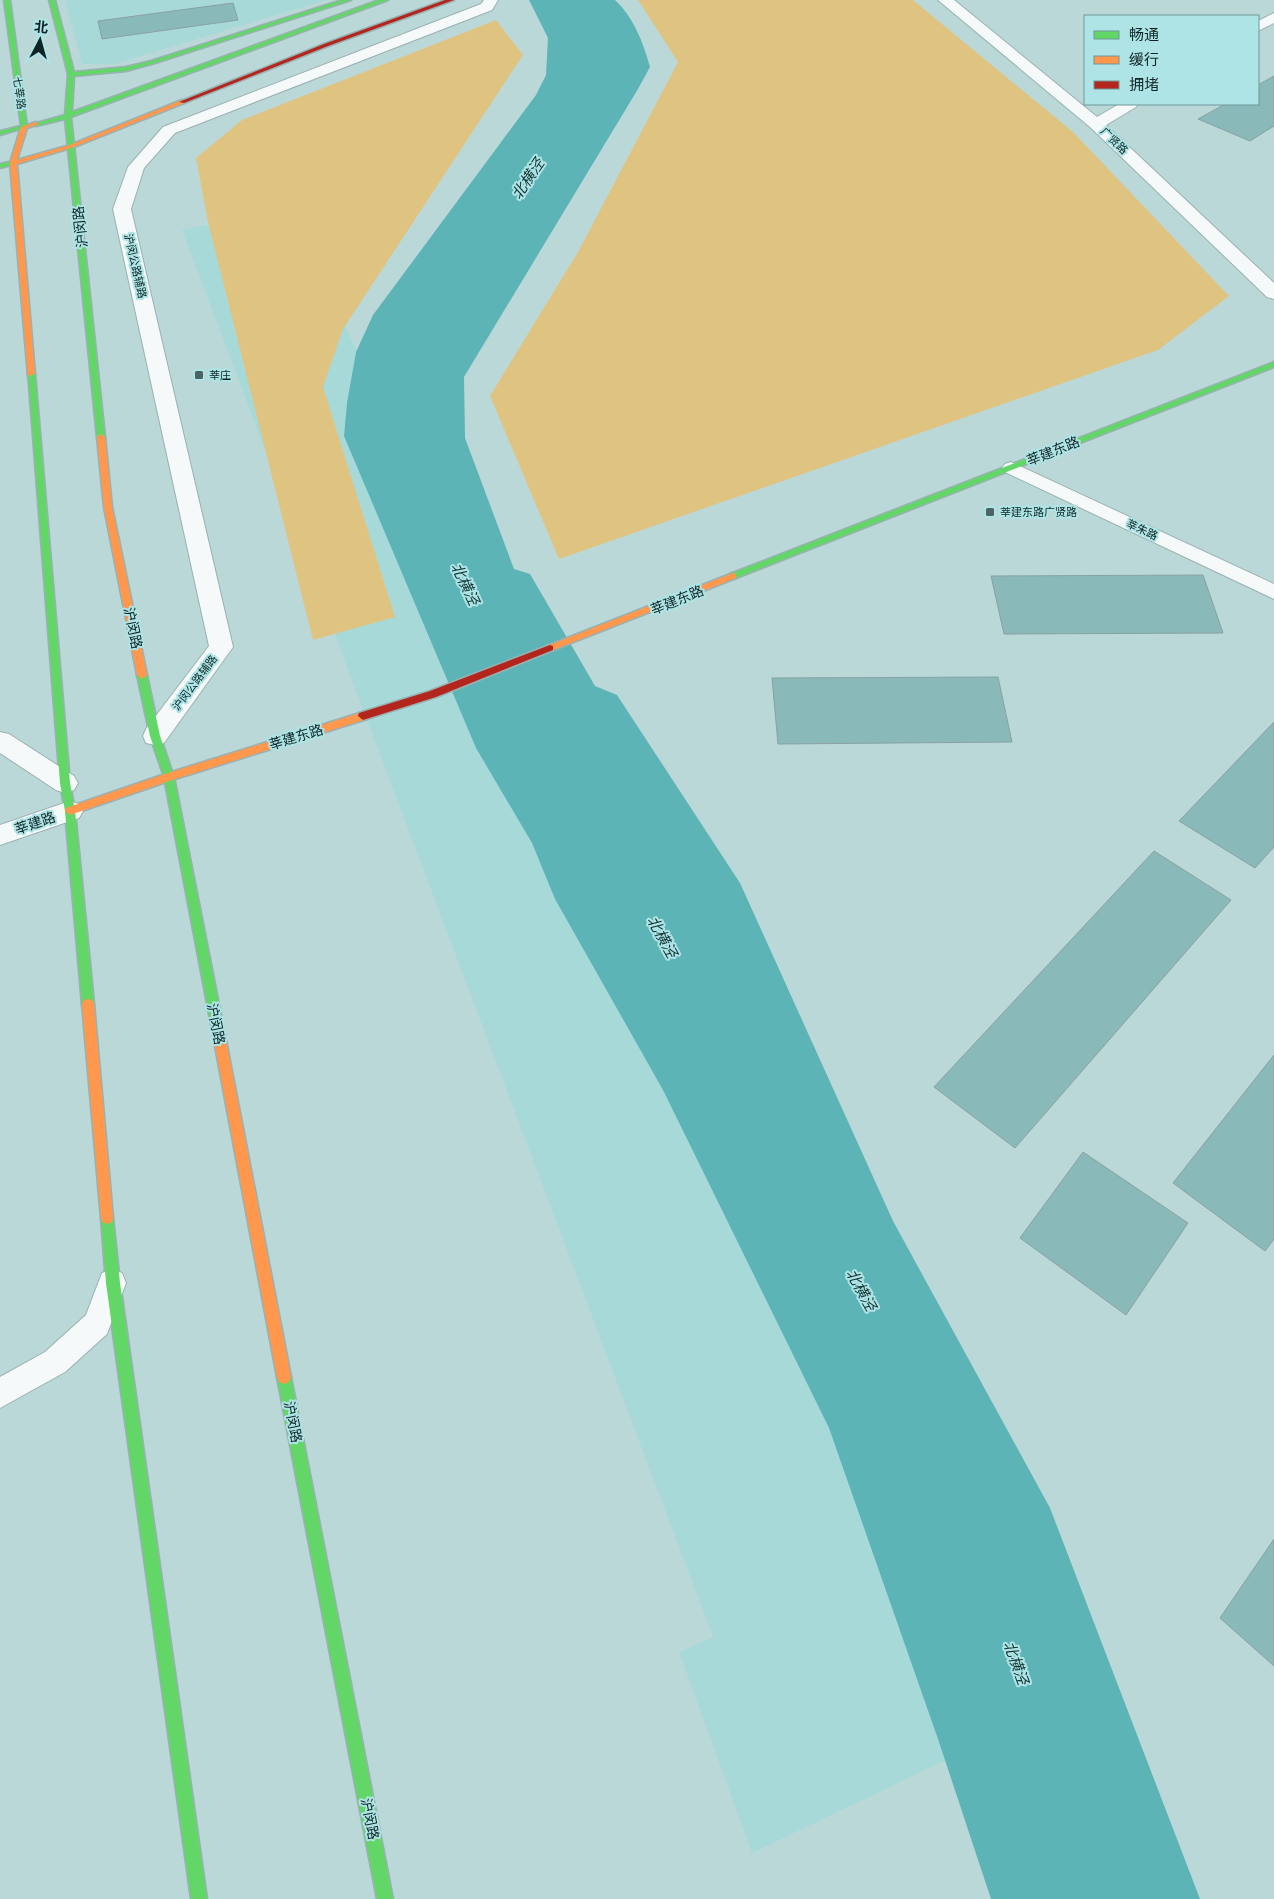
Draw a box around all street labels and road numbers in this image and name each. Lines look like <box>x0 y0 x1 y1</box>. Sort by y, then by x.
street label: 七莘路 <box>10 76 28 110</box>
street label: 广贤路 <box>1098 125 1130 157</box>
street label: 沪闵路 <box>70 205 90 249</box>
street label: 沪闵公路辅路 <box>121 232 149 300</box>
street label: 莘建东路 <box>1024 433 1082 469</box>
street label: 莘朱路 <box>1124 517 1160 543</box>
street label: 莘建东路 <box>648 582 706 618</box>
street label: 沪闵路 <box>121 606 145 650</box>
street label: 沪闵公路辅路 <box>170 653 220 713</box>
street label: 莘建东路 <box>267 721 325 753</box>
street label: 莘建路 <box>13 809 57 837</box>
street label: 沪闵路 <box>204 1002 228 1046</box>
street label: 沪闵路 <box>281 1400 305 1444</box>
street label: 沪闵路 <box>358 1797 382 1841</box>

